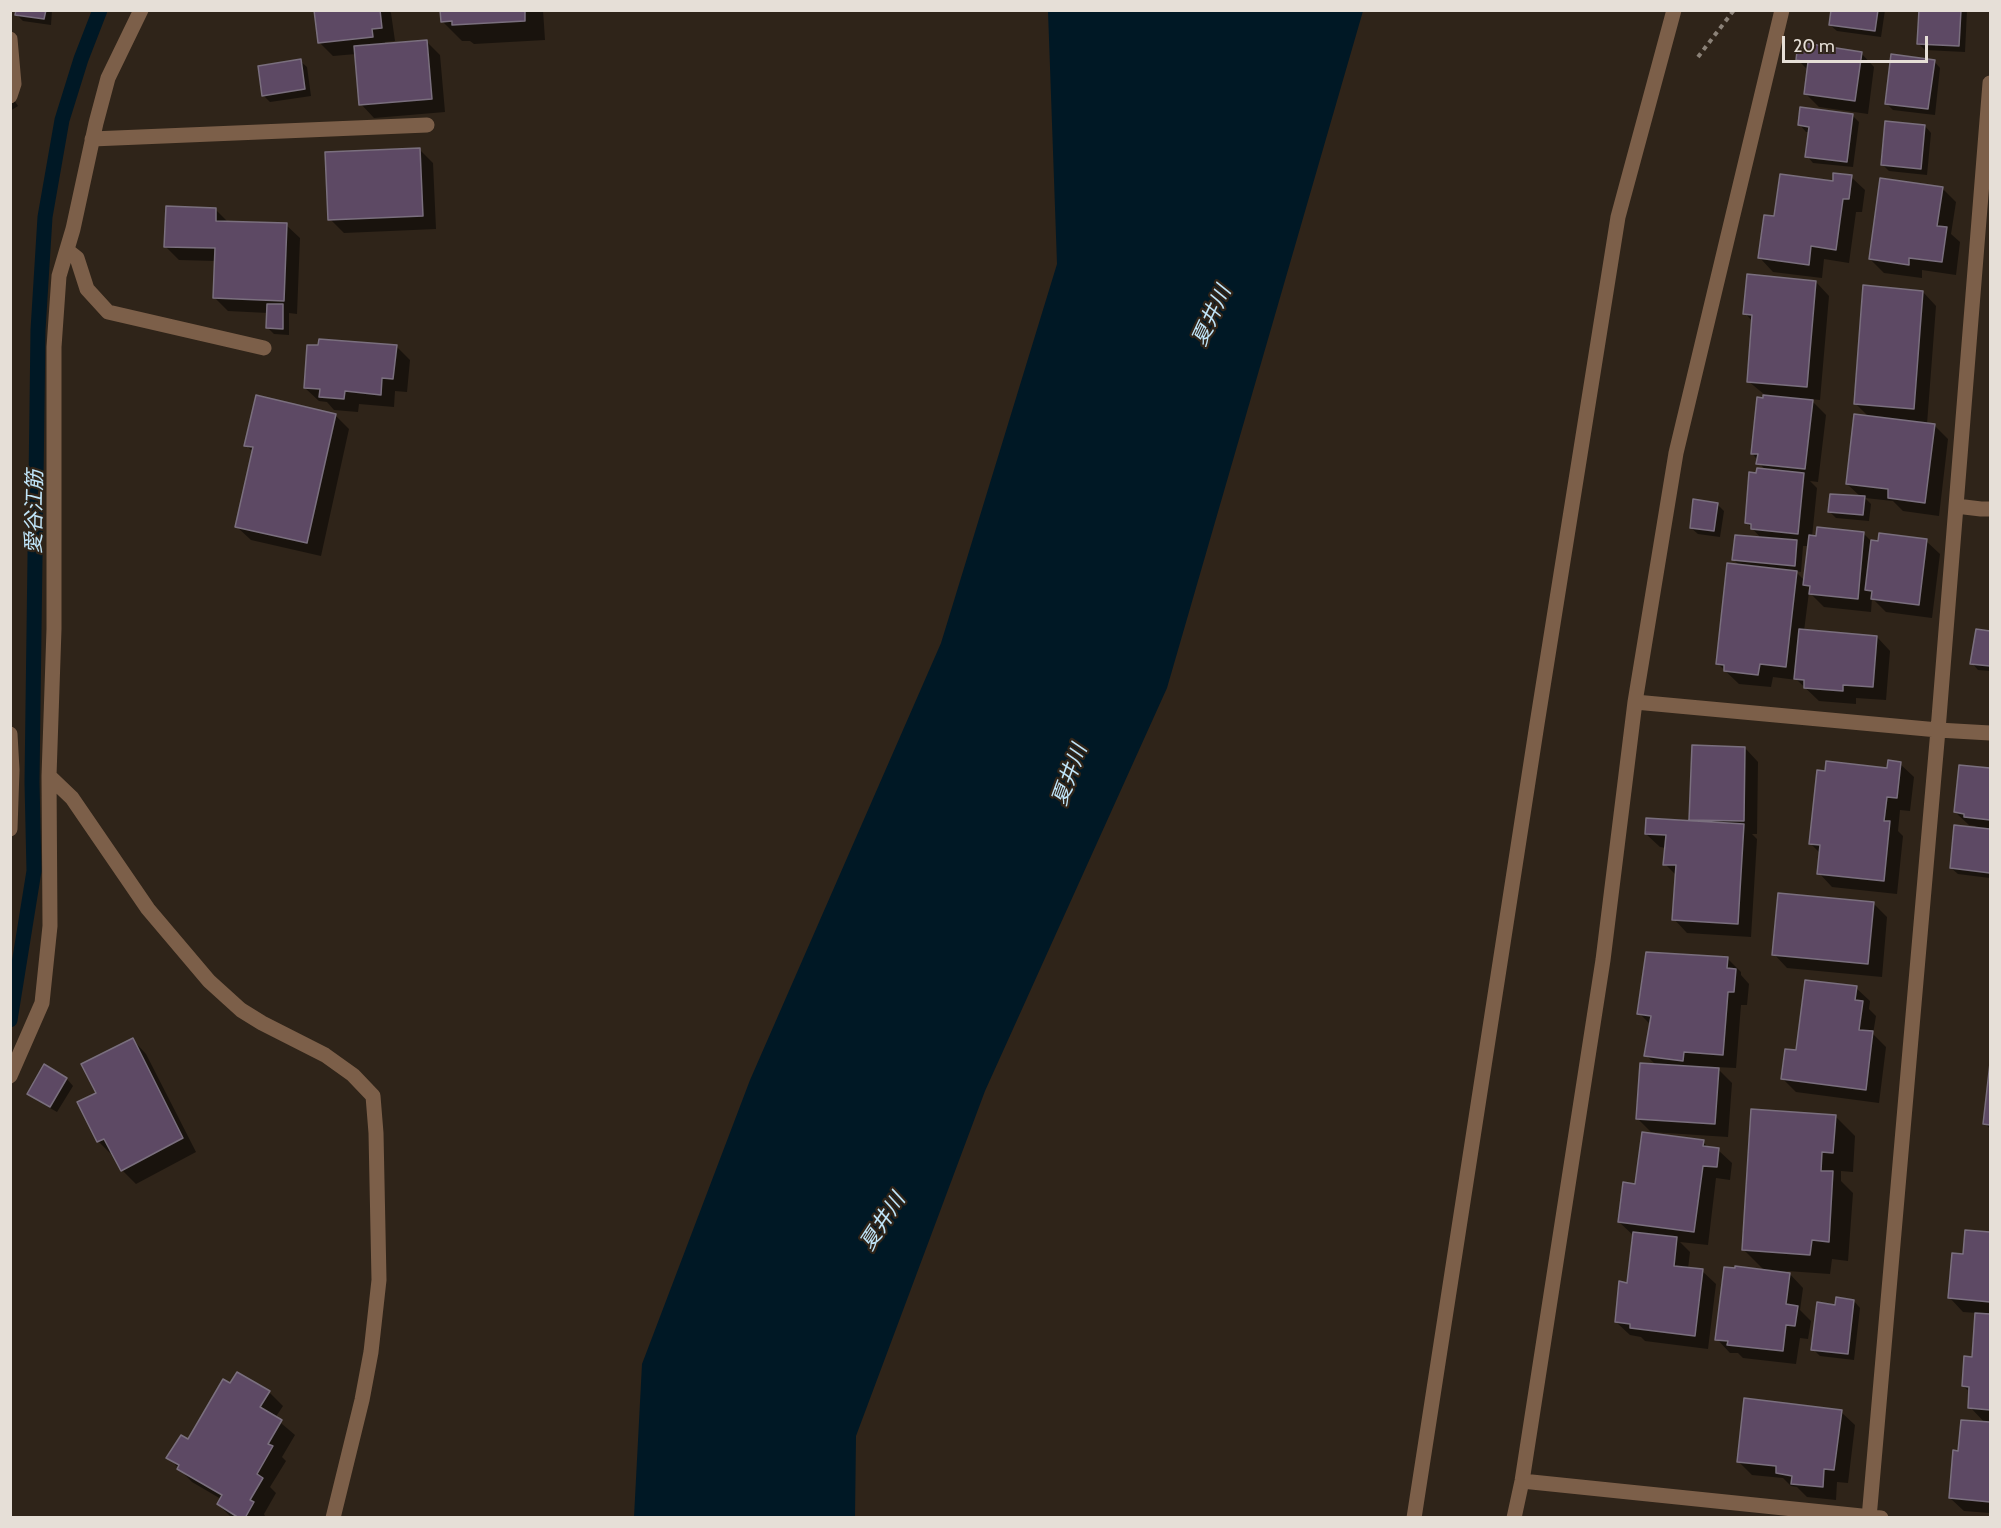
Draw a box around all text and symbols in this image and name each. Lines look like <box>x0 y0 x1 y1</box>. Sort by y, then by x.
scale bar <box>1785 24 1930 62</box>
text: 20 m <box>1793 35 1835 57</box>
water label: 夏井川 <box>1187 282 1237 350</box>
water label: 愛谷江筋 <box>22 470 48 554</box>
water label: 夏井川 <box>1047 741 1093 809</box>
water label: 夏井川 <box>855 1189 911 1255</box>

